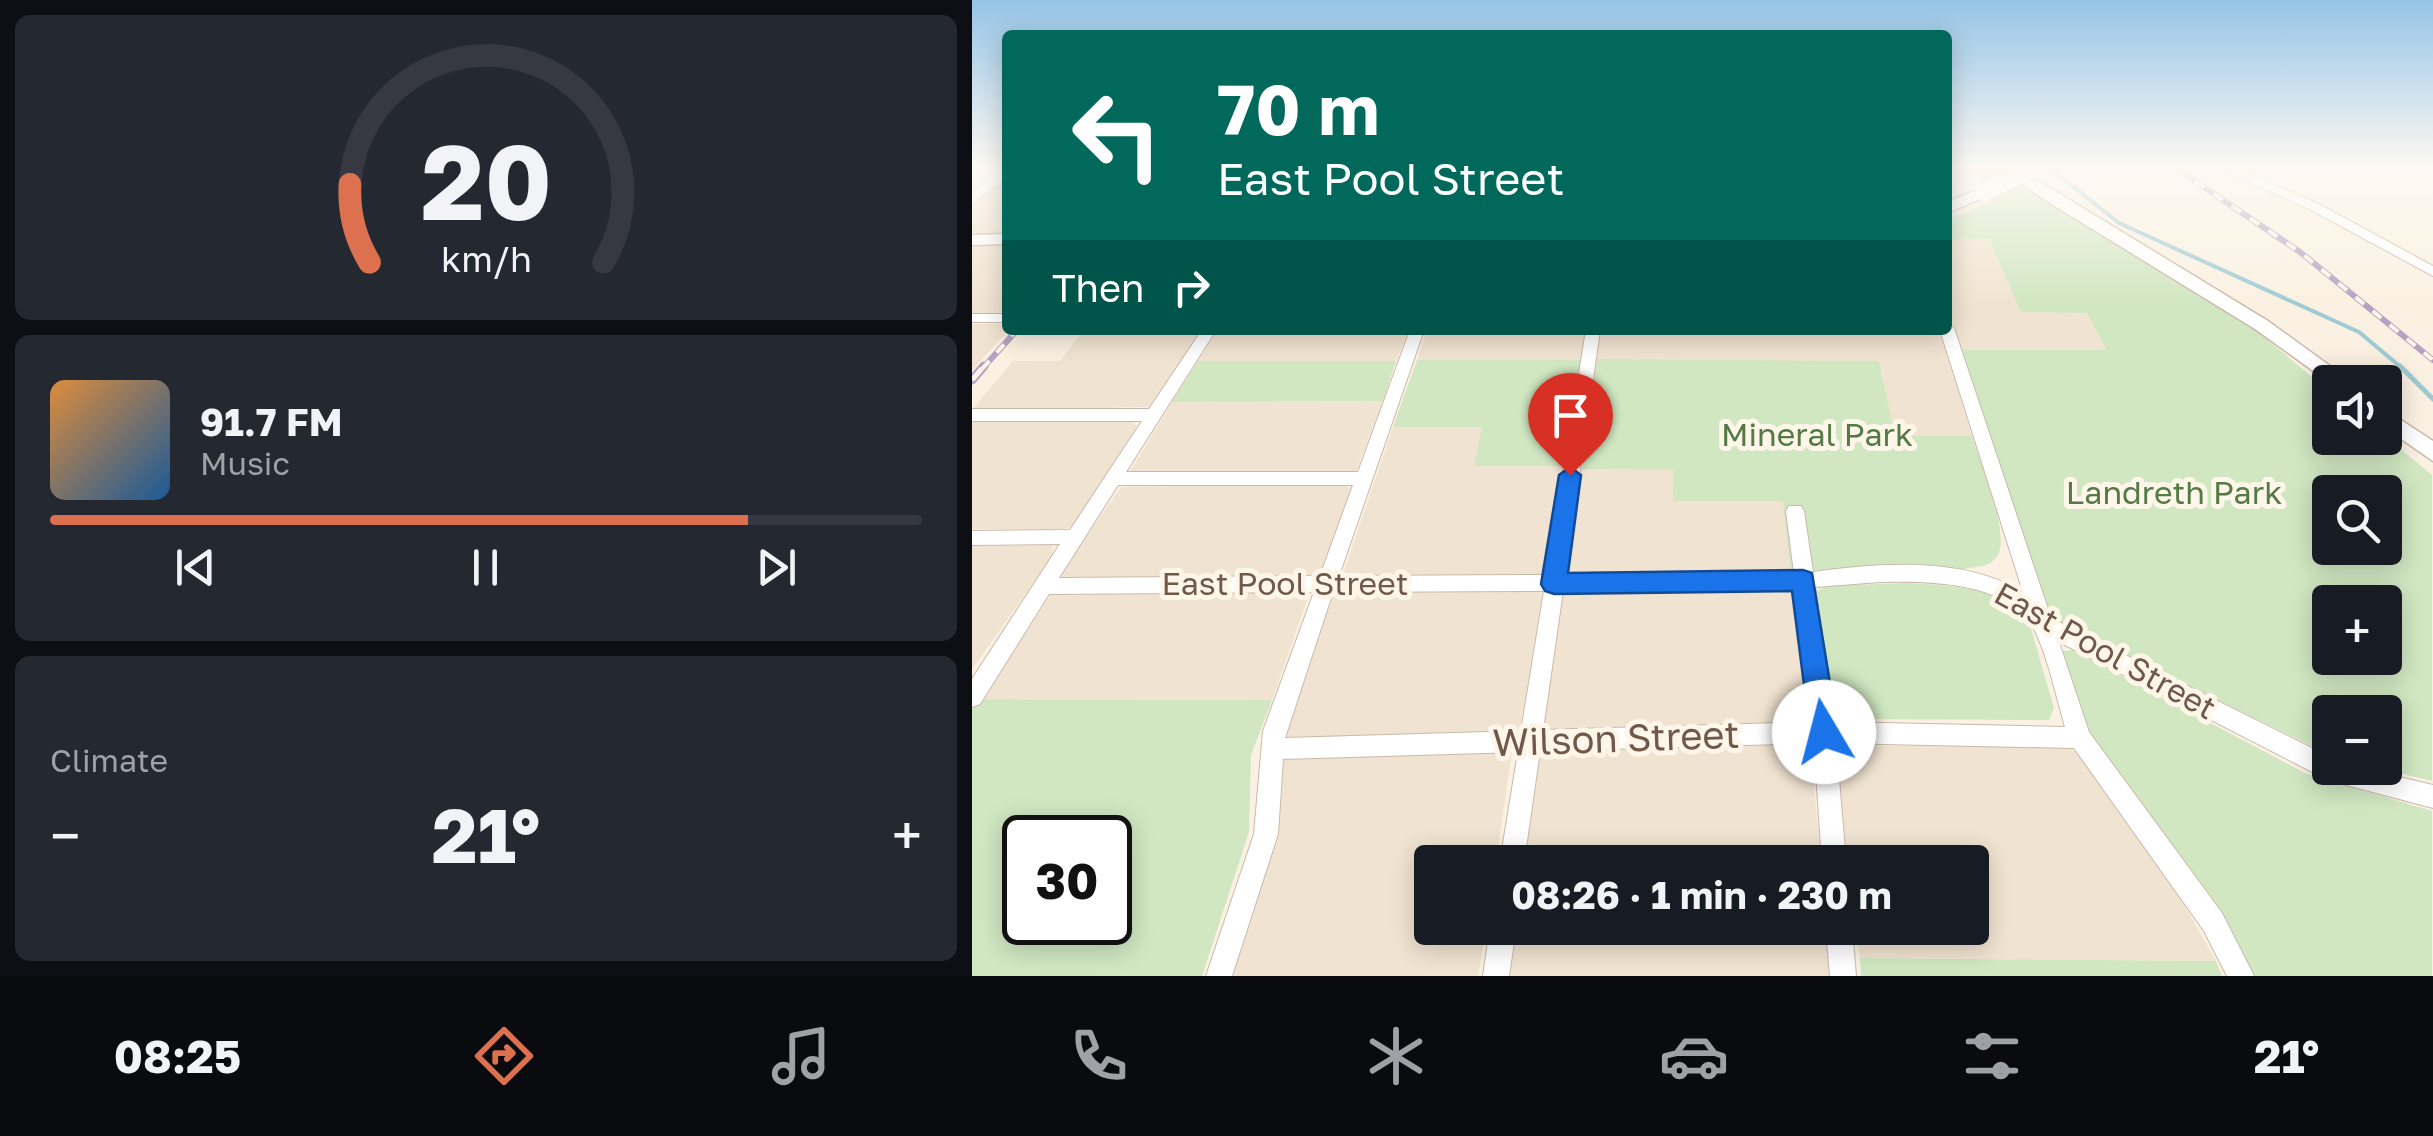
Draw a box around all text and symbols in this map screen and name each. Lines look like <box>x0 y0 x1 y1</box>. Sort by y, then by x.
text: 70 m <box>1217 66 1379 150</box>
icon: left <box>1052 70 1182 200</box>
text: 20 <box>420 118 552 243</box>
text: East Pool Street <box>1217 151 1564 205</box>
text: km/h <box>441 237 531 280</box>
icon: right <box>1164 260 1219 315</box>
text: Then <box>1052 265 1144 310</box>
map controls <box>2312 365 2402 785</box>
button: sound <box>2312 365 2402 455</box>
pin <box>1528 373 1613 476</box>
icon: arrive <box>1543 388 1598 443</box>
text: 91.7 FM <box>200 399 343 444</box>
park label: Mineral Park <box>1721 415 1913 453</box>
text: Music <box>200 444 290 482</box>
park label: Landreth Park <box>2066 473 2282 511</box>
button: search <box>2312 475 2402 565</box>
icon: previous <box>168 540 223 595</box>
icon: pause <box>458 540 513 595</box>
icon: next <box>749 540 804 595</box>
street label: East Pool Street <box>1161 564 1409 602</box>
street label: East Pool Street <box>1988 574 2223 727</box>
button: + <box>2312 585 2402 675</box>
position arrow <box>1772 680 1876 784</box>
button: − <box>2312 695 2402 785</box>
street label: Wilson Street <box>1492 711 1740 764</box>
text: Climate <box>50 741 168 779</box>
text: 21° <box>432 789 540 880</box>
text: − <box>50 802 80 868</box>
text: + <box>892 802 922 868</box>
speed limit sign: 30 <box>1002 815 1132 945</box>
text: 08:26 · 1 min · 230 m <box>1511 872 1892 917</box>
icon: directions <box>469 1021 539 1091</box>
icon: music <box>766 1021 836 1091</box>
icon: phone <box>1064 1021 1134 1091</box>
icon: climate <box>1361 1021 1431 1091</box>
icon: car <box>1659 1021 1729 1091</box>
icon: filters <box>1957 1021 2027 1091</box>
text: 08:25 <box>114 1029 241 1083</box>
text: 21° <box>2254 1029 2319 1083</box>

